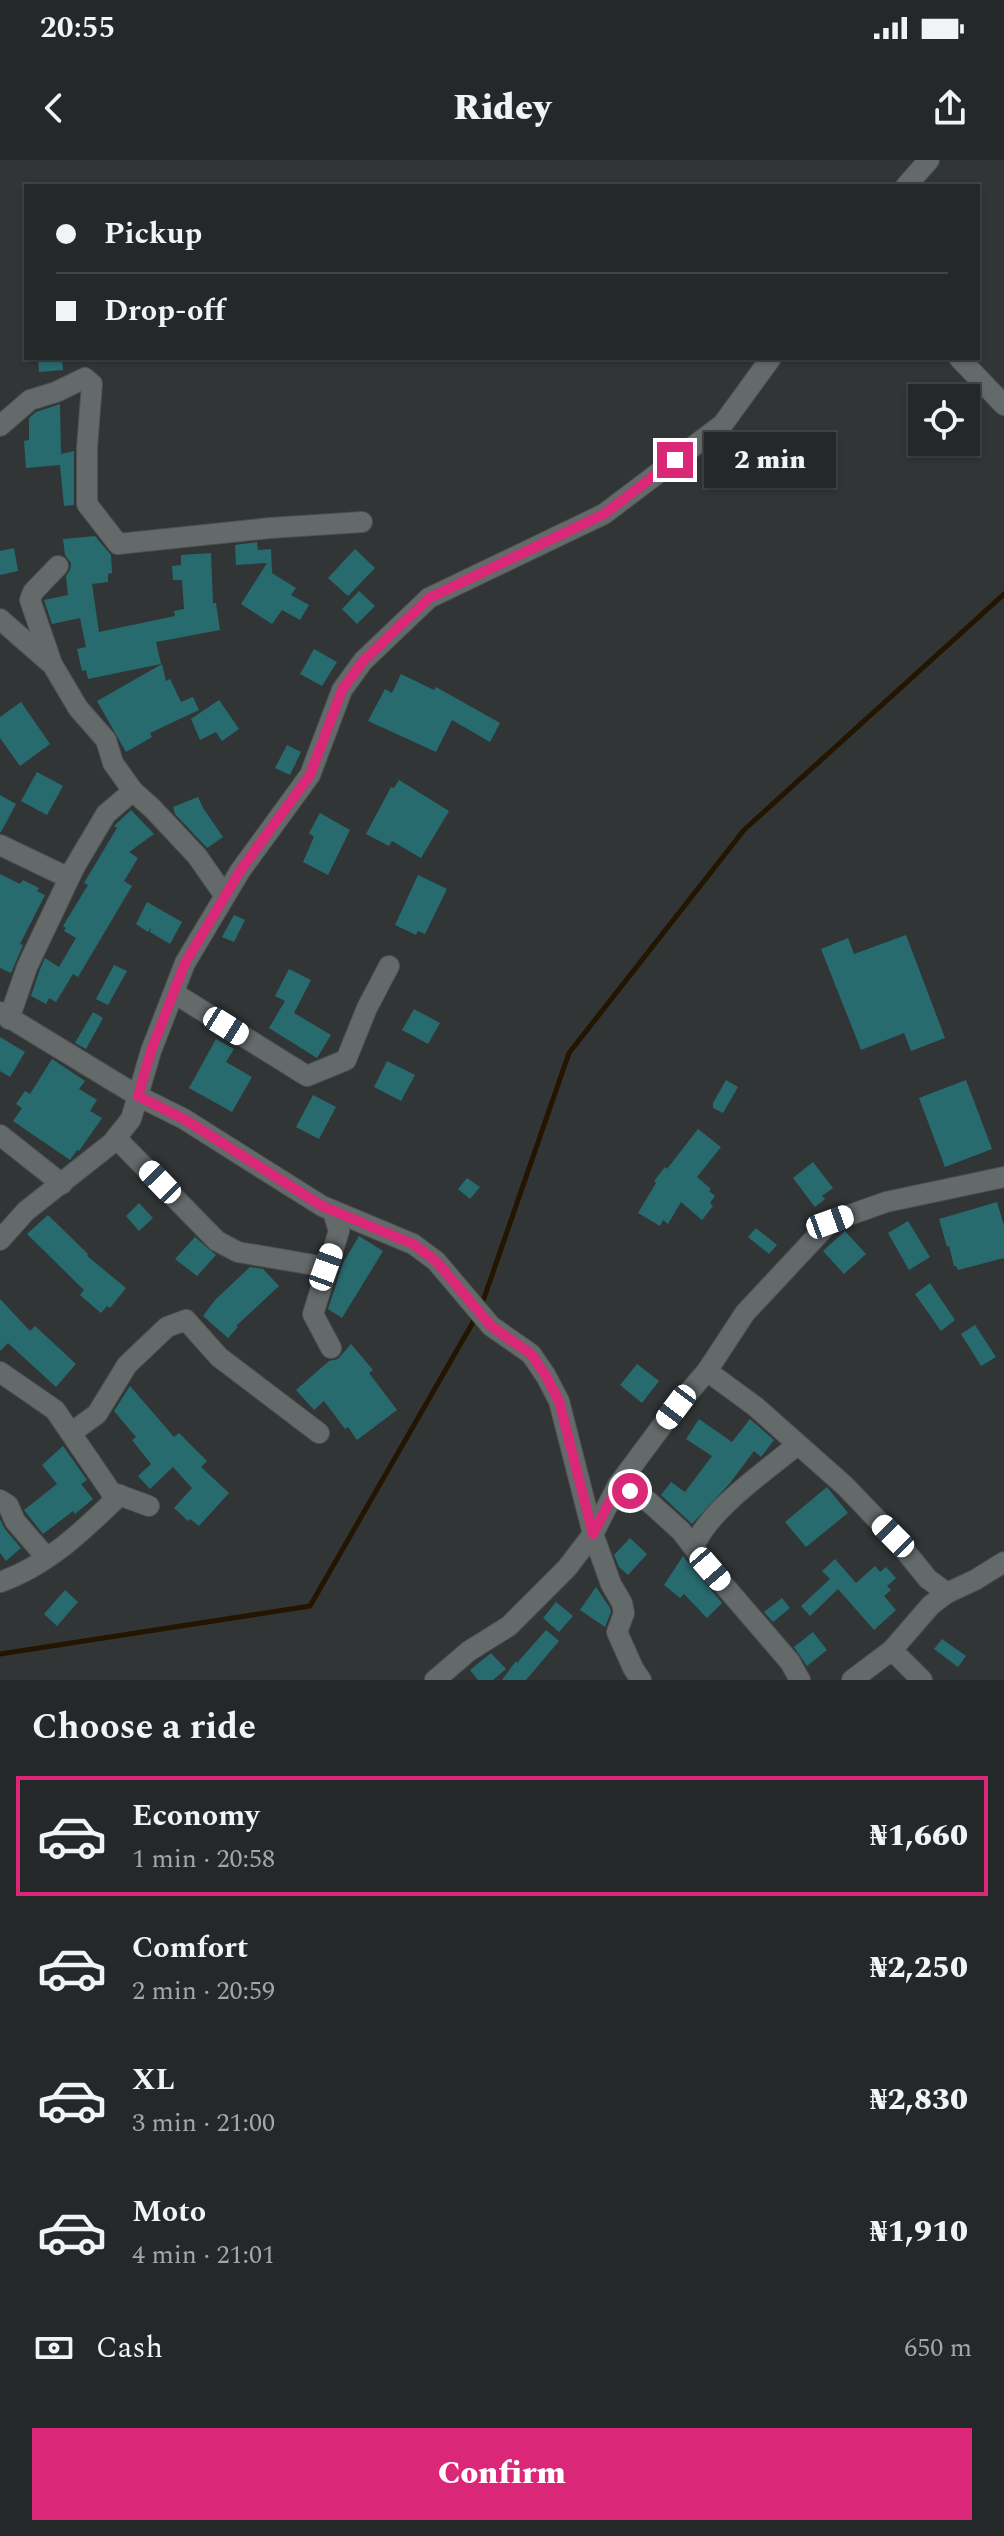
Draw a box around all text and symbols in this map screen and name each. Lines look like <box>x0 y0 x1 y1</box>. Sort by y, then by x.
text: 20:55 <box>40 5 115 51</box>
text: Ridey <box>453 81 551 136</box>
icon: back <box>32 86 76 130</box>
icon: share <box>928 86 972 130</box>
text: Pickup <box>104 211 202 257</box>
text: Drop-off <box>104 288 225 334</box>
map controls <box>908 384 980 456</box>
button: locate <box>908 384 980 456</box>
callout: 2 min <box>703 432 835 488</box>
text: 2 min <box>734 440 806 480</box>
route end <box>657 442 693 478</box>
car <box>199 1003 253 1049</box>
car <box>135 1156 185 1208</box>
car <box>803 1203 857 1241</box>
car <box>307 1240 345 1294</box>
car <box>652 1381 700 1433</box>
route start <box>612 1473 648 1509</box>
car <box>868 1511 918 1561</box>
car <box>685 1543 735 1595</box>
text: Choose a ride <box>32 1700 256 1755</box>
text: Economy <box>132 1793 259 1839</box>
icon: car <box>36 1800 108 1872</box>
text: ₦1,660 <box>870 1813 968 1859</box>
text: 1 min · 20:58 <box>132 1839 275 1879</box>
text: Comfort <box>132 1925 248 1971</box>
icon: car <box>36 1932 108 2004</box>
text: ₦2,250 <box>870 1945 968 1991</box>
text: 2 min · 20:59 <box>132 1971 275 2011</box>
text: XL <box>132 2057 175 2103</box>
icon: car <box>36 2064 108 2136</box>
text: ₦2,830 <box>870 2077 968 2123</box>
text: 3 min · 21:00 <box>132 2103 275 2143</box>
text: Moto <box>132 2189 206 2235</box>
icon: car <box>36 2196 108 2268</box>
text: ₦1,910 <box>870 2209 968 2255</box>
text: 4 min · 21:01 <box>132 2235 275 2275</box>
text: Cash <box>96 2325 163 2371</box>
icon: cash <box>32 2326 76 2370</box>
text: 650 m <box>904 2328 972 2368</box>
button: Confirm <box>32 2428 972 2520</box>

